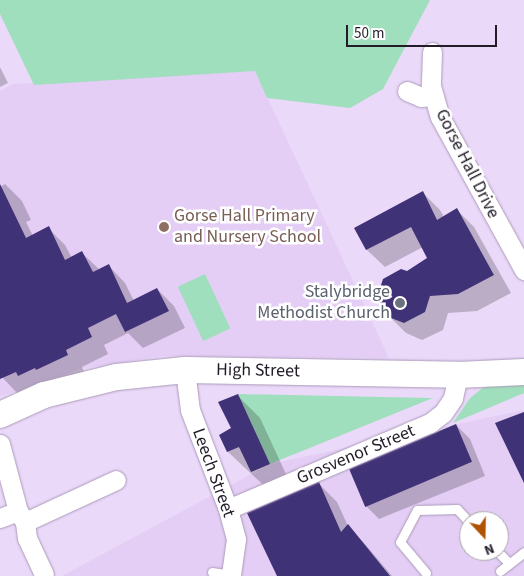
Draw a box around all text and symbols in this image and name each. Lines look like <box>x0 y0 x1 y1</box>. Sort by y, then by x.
scale bar <box>349 15 500 47</box>
text: 50 m <box>354 23 384 44</box>
street label: Gorse Hall Drive <box>430 106 504 222</box>
place label: Gorse Hall Primary and Nursery School <box>174 206 321 248</box>
marker: Gorse Hall Primary and Nursery School <box>158 221 170 233</box>
place label: Stalybridge Methodist Church <box>257 282 390 324</box>
marker: Stalybridge Methodist Church <box>394 297 406 309</box>
street label: High Street <box>216 359 300 383</box>
street label: Grosvenor Street <box>294 420 418 490</box>
street label: Leech Street <box>187 426 239 520</box>
north arrow <box>459 511 509 561</box>
text: N <box>481 538 497 560</box>

